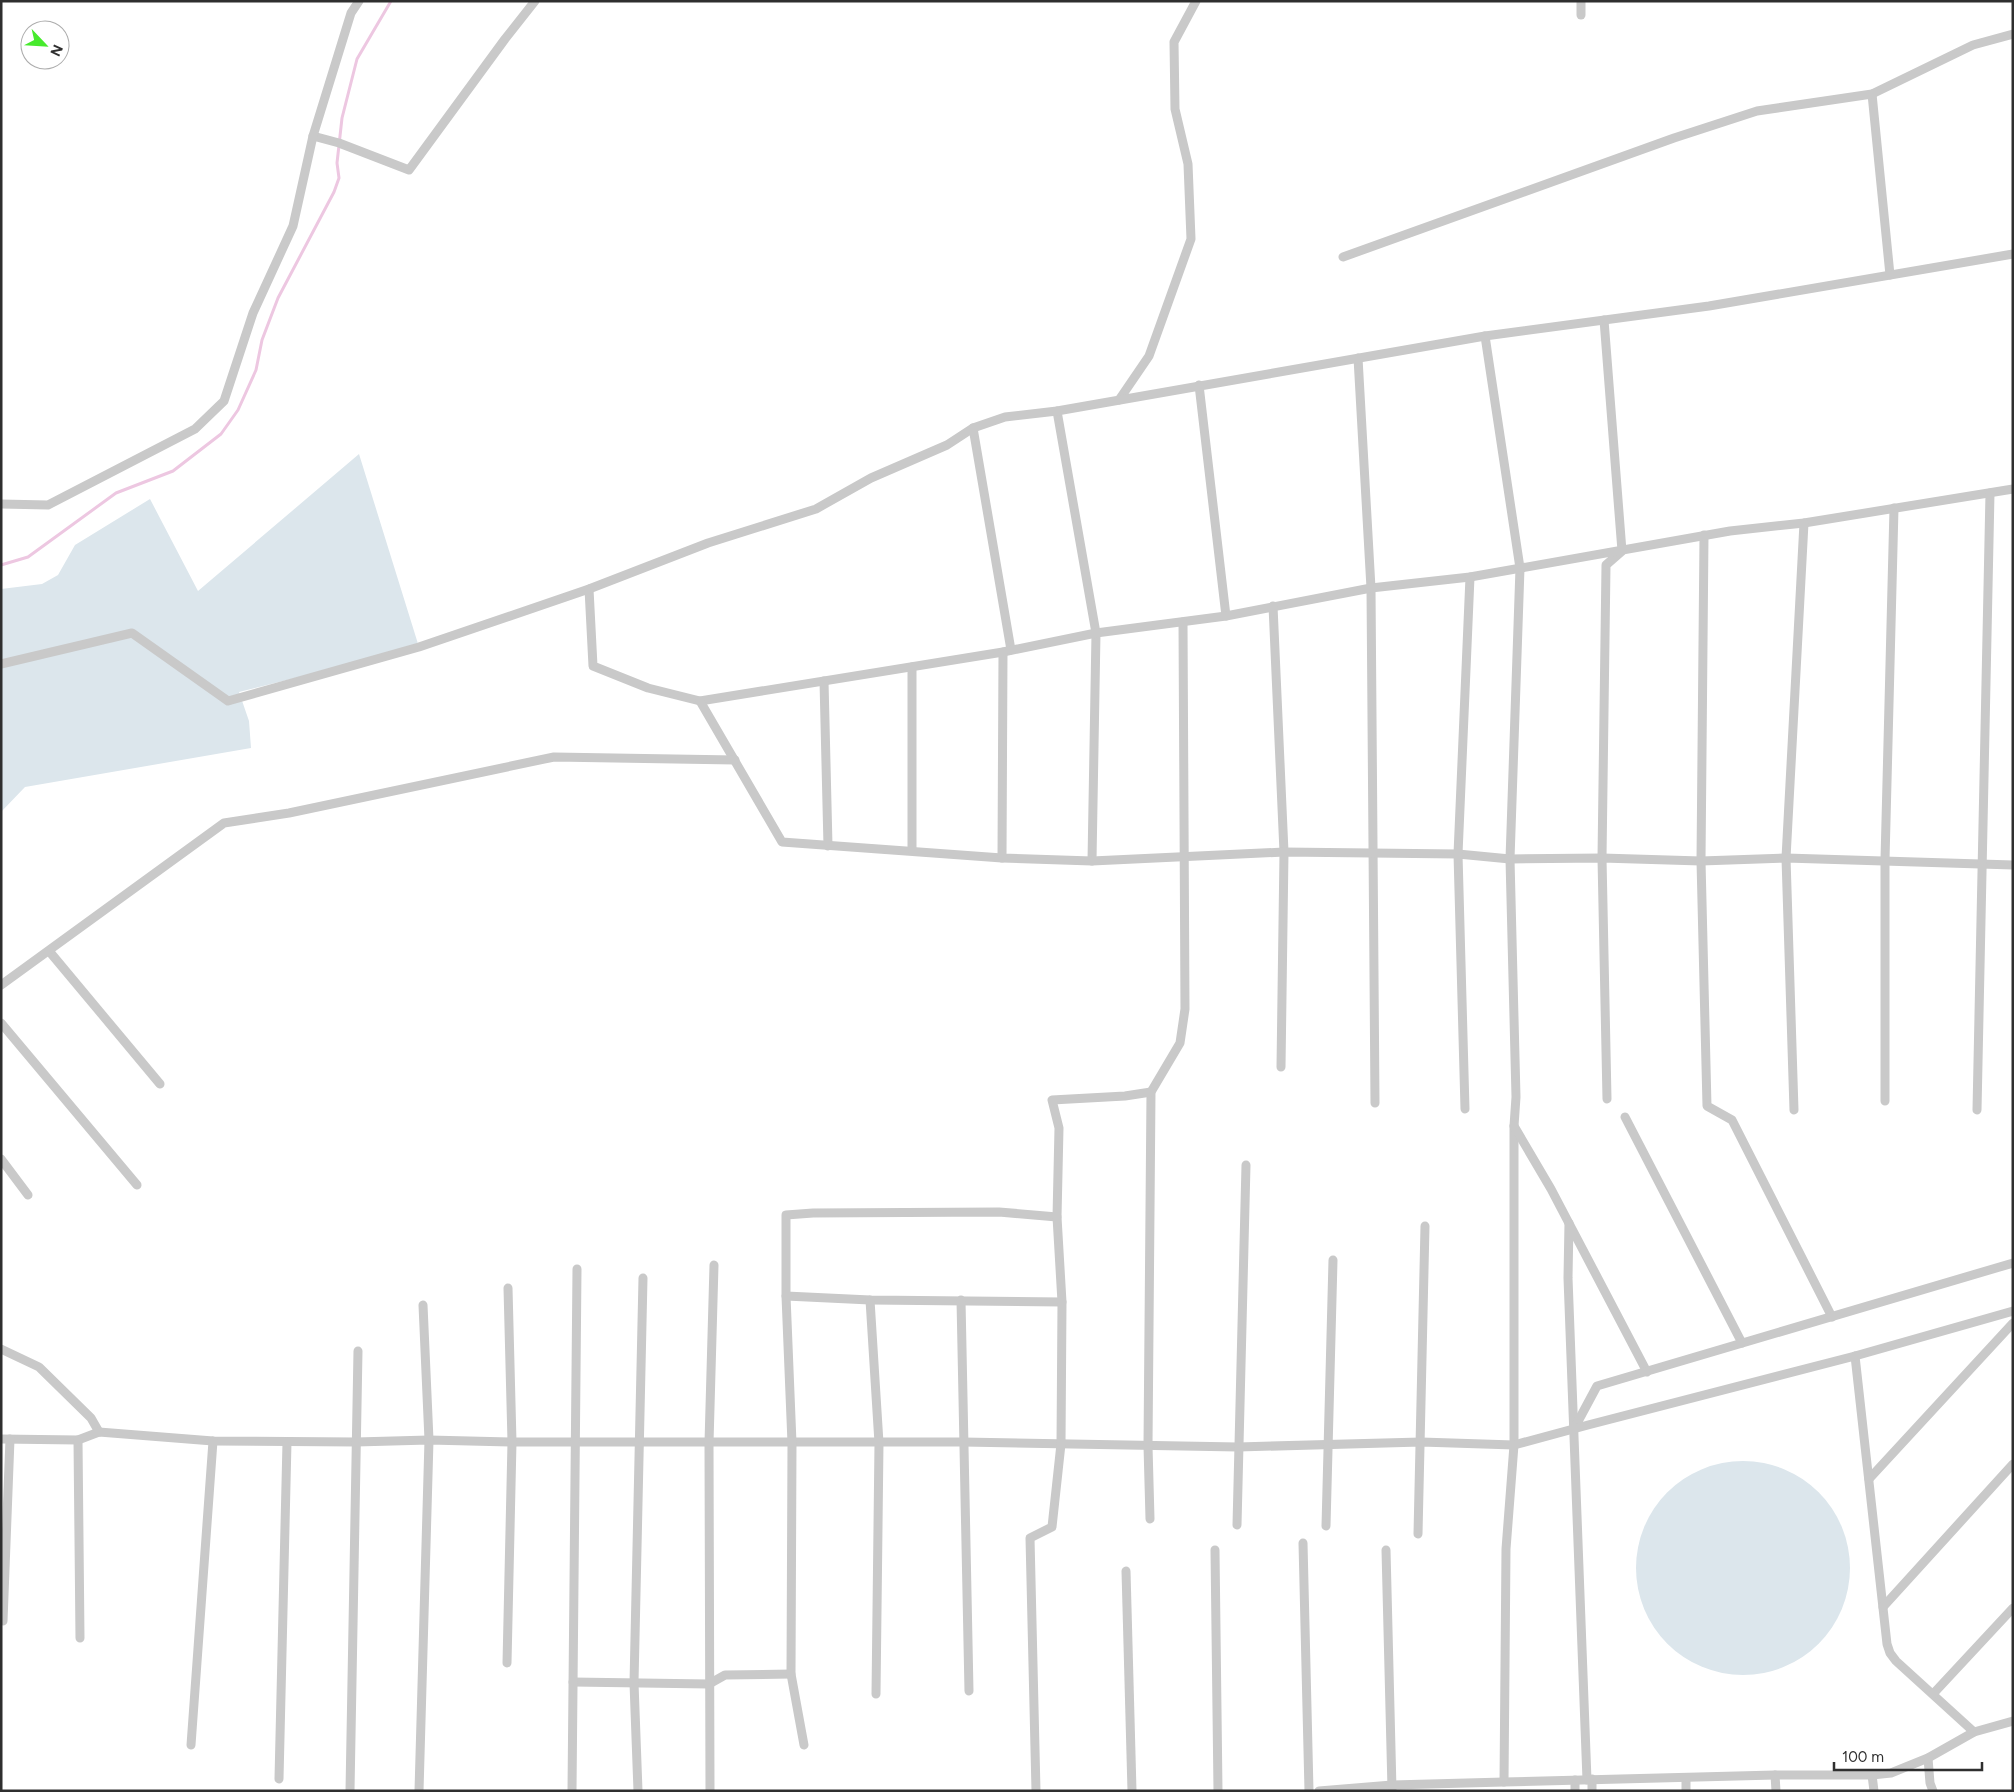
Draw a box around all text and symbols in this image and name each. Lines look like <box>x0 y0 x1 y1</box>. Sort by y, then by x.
north arrow <box>20 20 70 70</box>
text: N <box>46 42 66 59</box>
scale bar <box>1834 1740 1982 1772</box>
text: 100 m <box>1842 1748 1884 1766</box>

